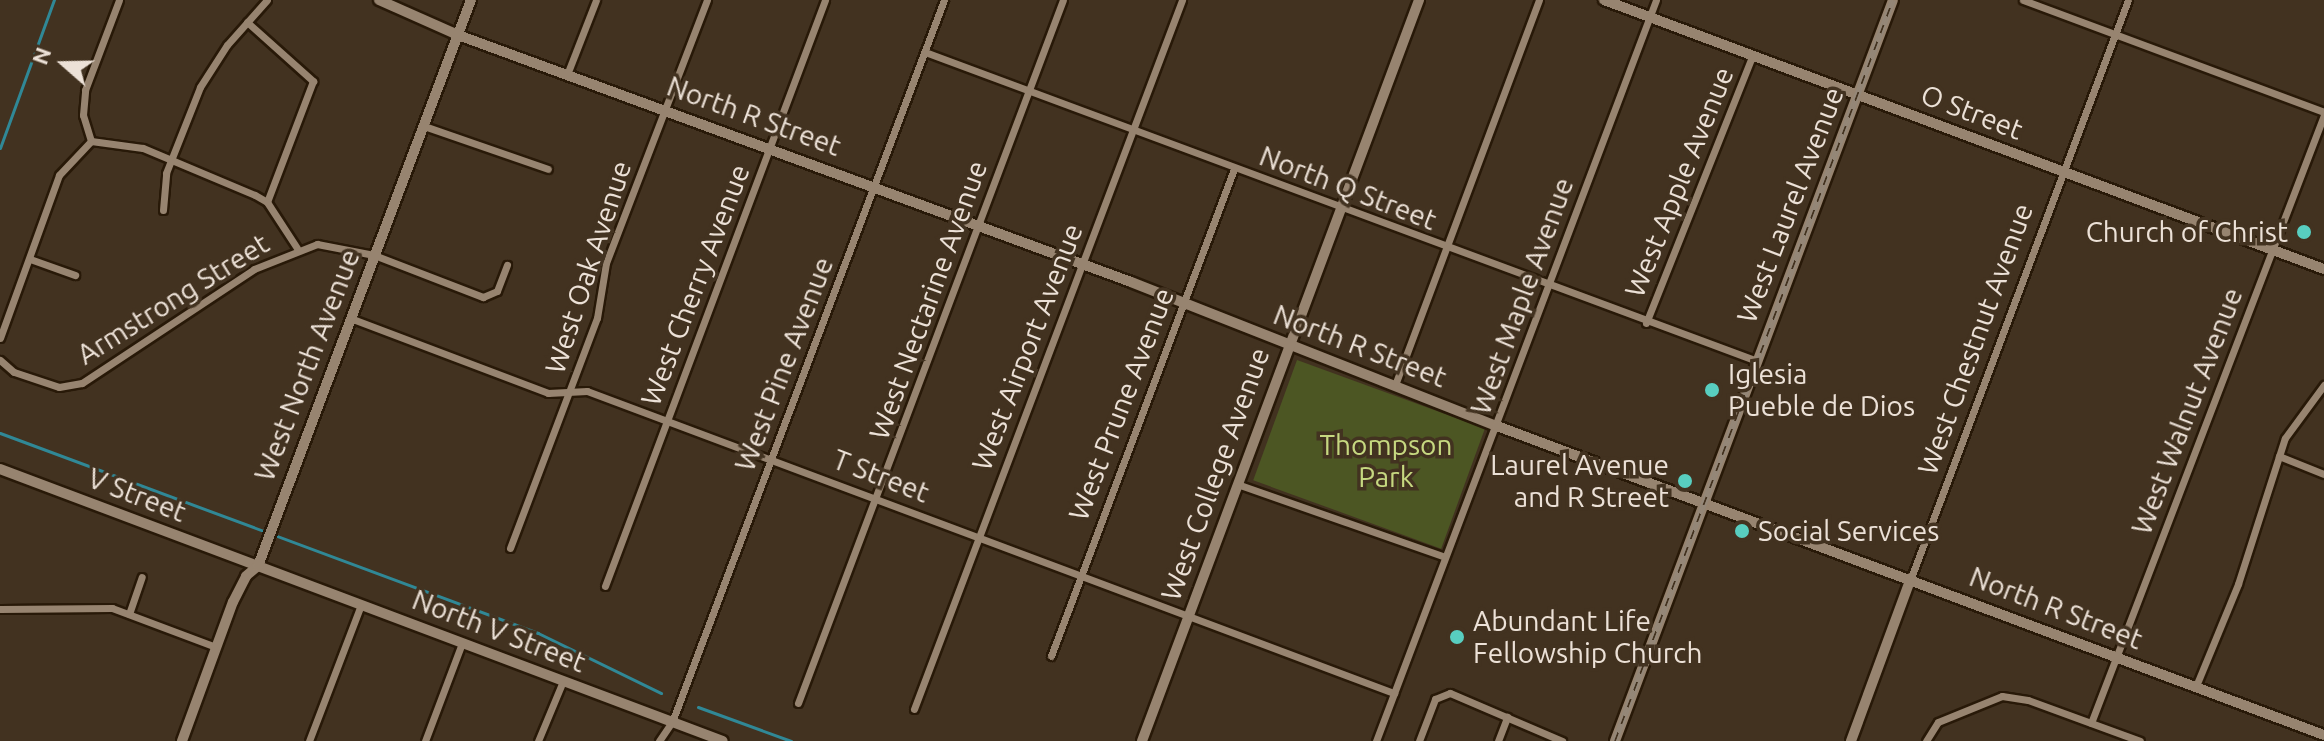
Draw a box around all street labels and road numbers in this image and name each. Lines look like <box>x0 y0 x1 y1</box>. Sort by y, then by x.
street label: West Apple Avenue <box>1618 62 1740 302</box>
street label: North R Street <box>663 69 845 163</box>
street label: O Street <box>1916 77 2028 147</box>
street label: West Laurel Avenue <box>1730 83 1850 327</box>
street label: North Q Street <box>1255 139 1441 237</box>
street label: West Oak Avenue <box>538 156 638 378</box>
street label: West Nectarine Avenue <box>862 156 994 444</box>
street label: West Cherry Avenue <box>634 160 756 410</box>
street label: West Maple Avenue <box>1464 173 1580 419</box>
street label: West Chestnut Avenue <box>1910 199 2040 479</box>
street label: West Airport Avenue <box>965 219 1089 475</box>
street label: Armstrong Street <box>71 227 275 371</box>
street label: West North Avenue <box>247 245 367 485</box>
street label: West Pine Avenue <box>728 252 840 476</box>
street label: West Prune Avenue <box>1061 283 1181 525</box>
street label: West Walnut Avenue <box>2124 283 2250 539</box>
street label: North R Street <box>1269 298 1451 394</box>
street label: West College Avenue <box>1154 343 1276 605</box>
street label: T Street <box>828 442 934 510</box>
street label: V Street <box>83 461 191 529</box>
street label: North R Street <box>1965 560 2147 656</box>
street label: North V Street <box>408 583 590 679</box>

